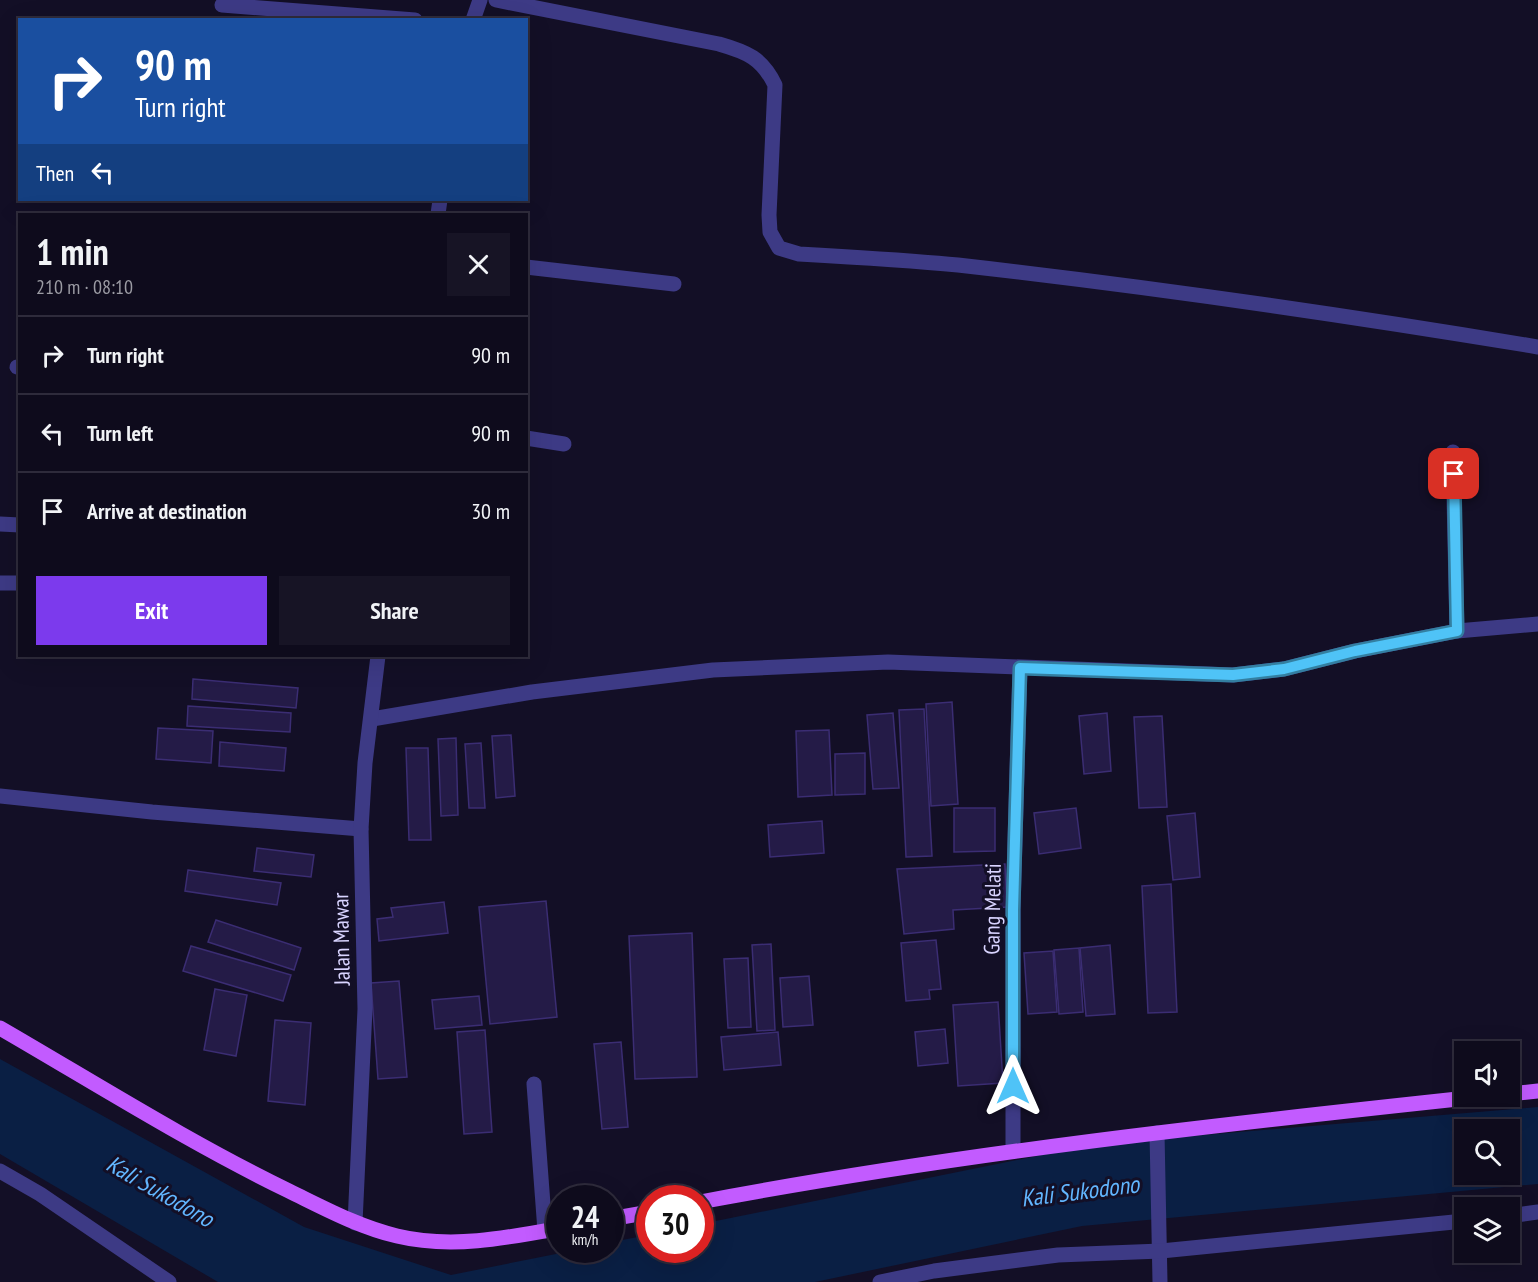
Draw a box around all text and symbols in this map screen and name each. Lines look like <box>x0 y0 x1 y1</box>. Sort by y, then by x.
text: 90 m <box>135 37 212 92</box>
icon: right <box>36 42 114 120</box>
text: Turn right <box>135 90 226 124</box>
icon: left <box>86 156 119 189</box>
text: Then <box>36 159 74 187</box>
text: 1 min <box>36 228 109 275</box>
button: close <box>447 233 510 296</box>
text: 210 m · 08:10 <box>36 274 133 300</box>
icon: right <box>36 339 69 372</box>
text: Turn right <box>87 341 164 369</box>
text: 90 m <box>471 341 510 369</box>
icon: left <box>36 417 69 450</box>
text: Turn left <box>87 419 153 447</box>
text: 90 m <box>471 419 510 447</box>
pin <box>1428 448 1479 499</box>
icon: arrive <box>1437 457 1470 490</box>
icon: arrive <box>36 495 69 528</box>
text: Arrive at destination <box>87 497 247 525</box>
text: 30 m <box>471 497 510 525</box>
button: Exit <box>36 576 267 645</box>
button: Share <box>279 576 510 645</box>
street label: Gang Melati <box>977 863 1007 955</box>
street label: Jalan Mawar <box>326 892 356 987</box>
map controls <box>1454 1041 1520 1263</box>
button: sound <box>1454 1041 1520 1107</box>
position arrow <box>981 1054 1045 1118</box>
button: search <box>1454 1119 1520 1185</box>
water label: Kali Sukodono <box>101 1148 221 1235</box>
water label: Kali Sukodono <box>1019 1168 1142 1214</box>
speed limit sign: 30 <box>636 1185 714 1263</box>
text: 24 <box>571 1197 599 1236</box>
button: layers <box>1454 1197 1520 1263</box>
text: km/h <box>572 1230 598 1249</box>

